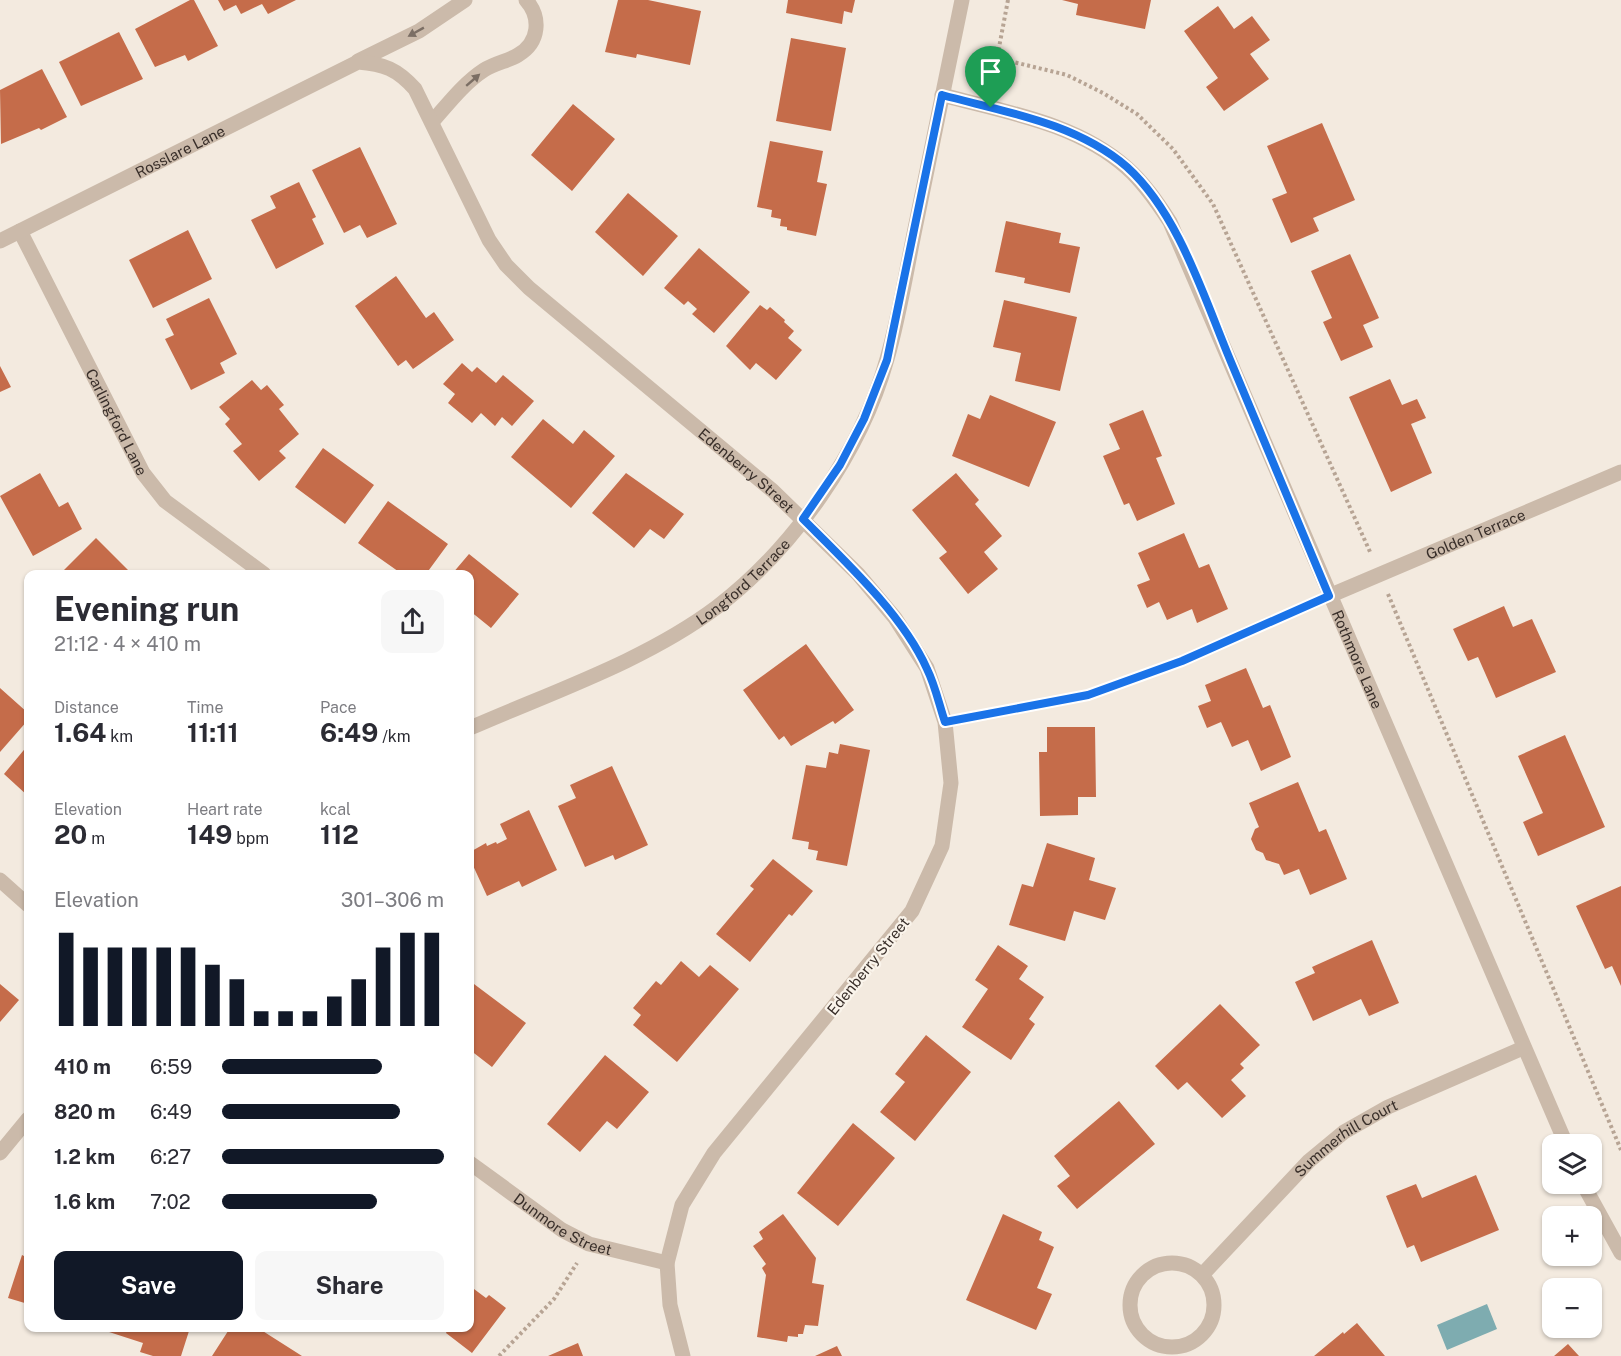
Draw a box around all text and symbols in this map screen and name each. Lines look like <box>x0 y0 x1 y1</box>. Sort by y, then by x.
one-way arrow <box>407 27 424 37</box>
pin <box>965 46 1016 108</box>
icon: arrive <box>974 55 1007 88</box>
one-way arrow <box>465 73 480 87</box>
street label: Rosslare Lane <box>132 122 227 181</box>
street label: Carlingford Lane <box>83 366 151 478</box>
street label: Edenberry Street <box>695 424 798 516</box>
street label: Golden Terrace <box>1423 505 1528 562</box>
street label: Longford Terrace <box>693 535 793 628</box>
text: Evening run <box>54 590 239 628</box>
button: share <box>381 590 444 653</box>
street label: Rothmore Lane <box>1329 607 1386 711</box>
text: 21:12 · 4 × 410 m <box>54 632 201 656</box>
text: Distance <box>54 698 119 717</box>
text: Time <box>187 698 223 717</box>
text: Pace <box>320 698 357 717</box>
text: 1.64 <box>54 717 106 748</box>
text: 11:11 <box>187 717 239 748</box>
text: 6:49 <box>320 717 378 748</box>
text: km <box>106 727 133 746</box>
text: /km <box>378 727 411 746</box>
text: Elevation <box>54 800 122 819</box>
text: Heart rate <box>187 800 263 819</box>
text: kcal <box>320 800 351 819</box>
text: 20 <box>54 819 87 850</box>
text: 149 <box>187 819 232 850</box>
text: 112 <box>320 819 359 850</box>
text: m <box>87 829 105 848</box>
text: bpm <box>232 829 269 848</box>
text: Elevation <box>54 888 139 912</box>
text: 301–306 m <box>341 888 444 912</box>
street label: Edenberry Street <box>824 914 913 1018</box>
text: 410 m <box>54 1055 111 1079</box>
text: 6:59 <box>150 1055 192 1079</box>
street label: Summerhill Court <box>1290 1095 1400 1180</box>
text: 820 m <box>54 1100 115 1124</box>
text: 6:49 <box>150 1100 192 1124</box>
map controls <box>1542 1134 1602 1338</box>
button: layers <box>1542 1134 1602 1194</box>
text: 1.2 km <box>54 1145 115 1169</box>
text: 6:27 <box>150 1145 191 1169</box>
street label: Dunmore Street <box>511 1189 614 1258</box>
text: 1.6 km <box>54 1190 115 1214</box>
text: 7:02 <box>150 1190 191 1214</box>
button: + <box>1542 1206 1602 1266</box>
button: Save <box>54 1251 243 1320</box>
button: Share <box>255 1251 444 1320</box>
button: − <box>1542 1278 1602 1338</box>

